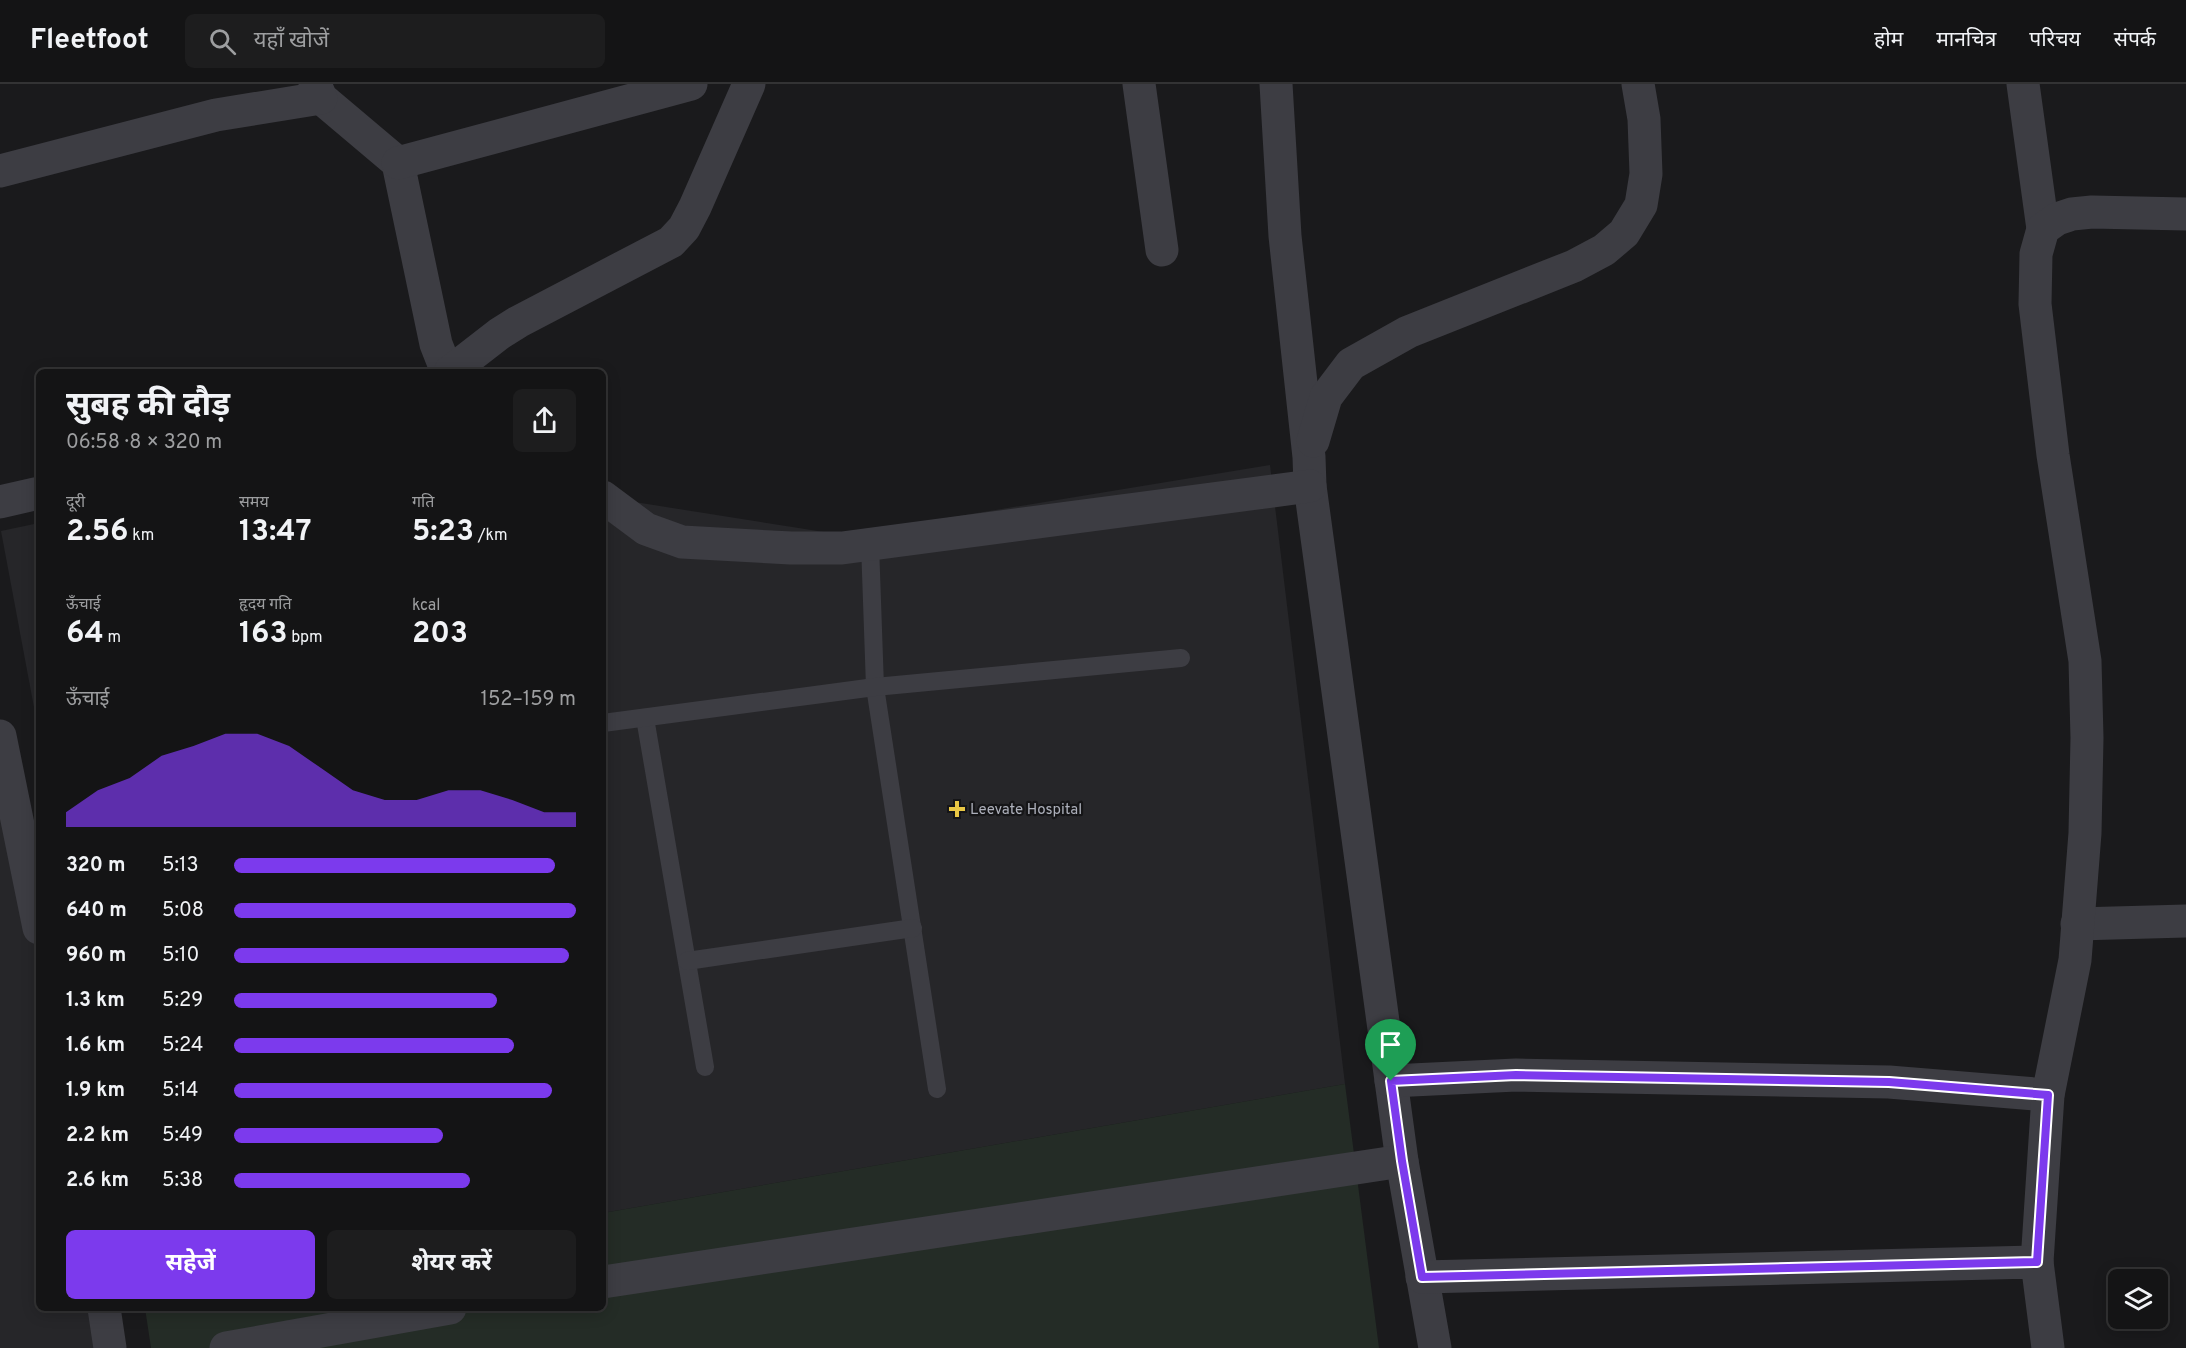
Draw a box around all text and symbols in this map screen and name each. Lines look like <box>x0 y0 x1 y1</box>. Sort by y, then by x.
search box <box>185 14 605 68</box>
text: Fleetfoot <box>30 23 149 59</box>
icon: search <box>206 25 239 58</box>
text: होम <box>1874 27 1903 54</box>
text: मानचित्र <box>1936 27 1996 54</box>
text: परिचय <box>2029 27 2081 54</box>
text: संपर्क <box>2114 27 2156 54</box>
text: यहाँ खोजें <box>254 28 329 55</box>
text: सुबह की दौड़ <box>66 386 230 428</box>
button: share <box>513 389 576 452</box>
text: 06:58 · 8 × 320 m <box>66 430 222 456</box>
text: दूरी <box>66 493 85 513</box>
text: समय <box>239 493 269 513</box>
text: गति <box>412 493 434 513</box>
text: 2.56 <box>66 514 128 551</box>
text: 13:47 <box>239 514 312 551</box>
text: 5:23 <box>412 514 474 551</box>
text: km <box>128 526 154 546</box>
text: /km <box>474 526 508 546</box>
text: ऊँचाई <box>66 595 101 615</box>
text: हृदय गति <box>239 595 292 615</box>
text: kcal <box>412 596 440 616</box>
text: 64 <box>66 616 104 653</box>
text: 163 <box>239 616 287 653</box>
text: 203 <box>412 616 468 653</box>
text: m <box>104 628 121 648</box>
text: bpm <box>287 628 323 648</box>
text: ऊँचाई <box>66 687 109 713</box>
text: 152–159 m <box>481 687 576 713</box>
marker: Leevate Hospital <box>948 800 966 818</box>
place label: Leevate Hospital <box>970 801 1082 820</box>
text: 320 m <box>66 853 126 879</box>
text: 5:13 <box>162 853 198 879</box>
text: 640 m <box>66 898 127 924</box>
text: 5:08 <box>162 898 204 924</box>
text: 960 m <box>66 943 126 969</box>
text: 5:10 <box>162 943 199 969</box>
text: 1.3 km <box>66 988 125 1014</box>
text: 5:29 <box>162 988 203 1014</box>
pin <box>1365 1019 1416 1081</box>
icon: arrive <box>1374 1028 1407 1061</box>
text: 1.6 km <box>66 1033 125 1059</box>
text: 5:24 <box>162 1033 203 1059</box>
text: 1.9 km <box>66 1078 125 1104</box>
text: 5:14 <box>162 1078 198 1104</box>
text: 2.2 km <box>66 1123 129 1149</box>
text: 5:49 <box>162 1123 203 1149</box>
text: 2.6 km <box>66 1168 129 1194</box>
text: 5:38 <box>162 1168 203 1194</box>
button: सहेजें <box>66 1230 315 1299</box>
button: शेयर करें <box>327 1230 576 1299</box>
map controls <box>2108 1269 2168 1329</box>
button: layers <box>2108 1269 2168 1329</box>

